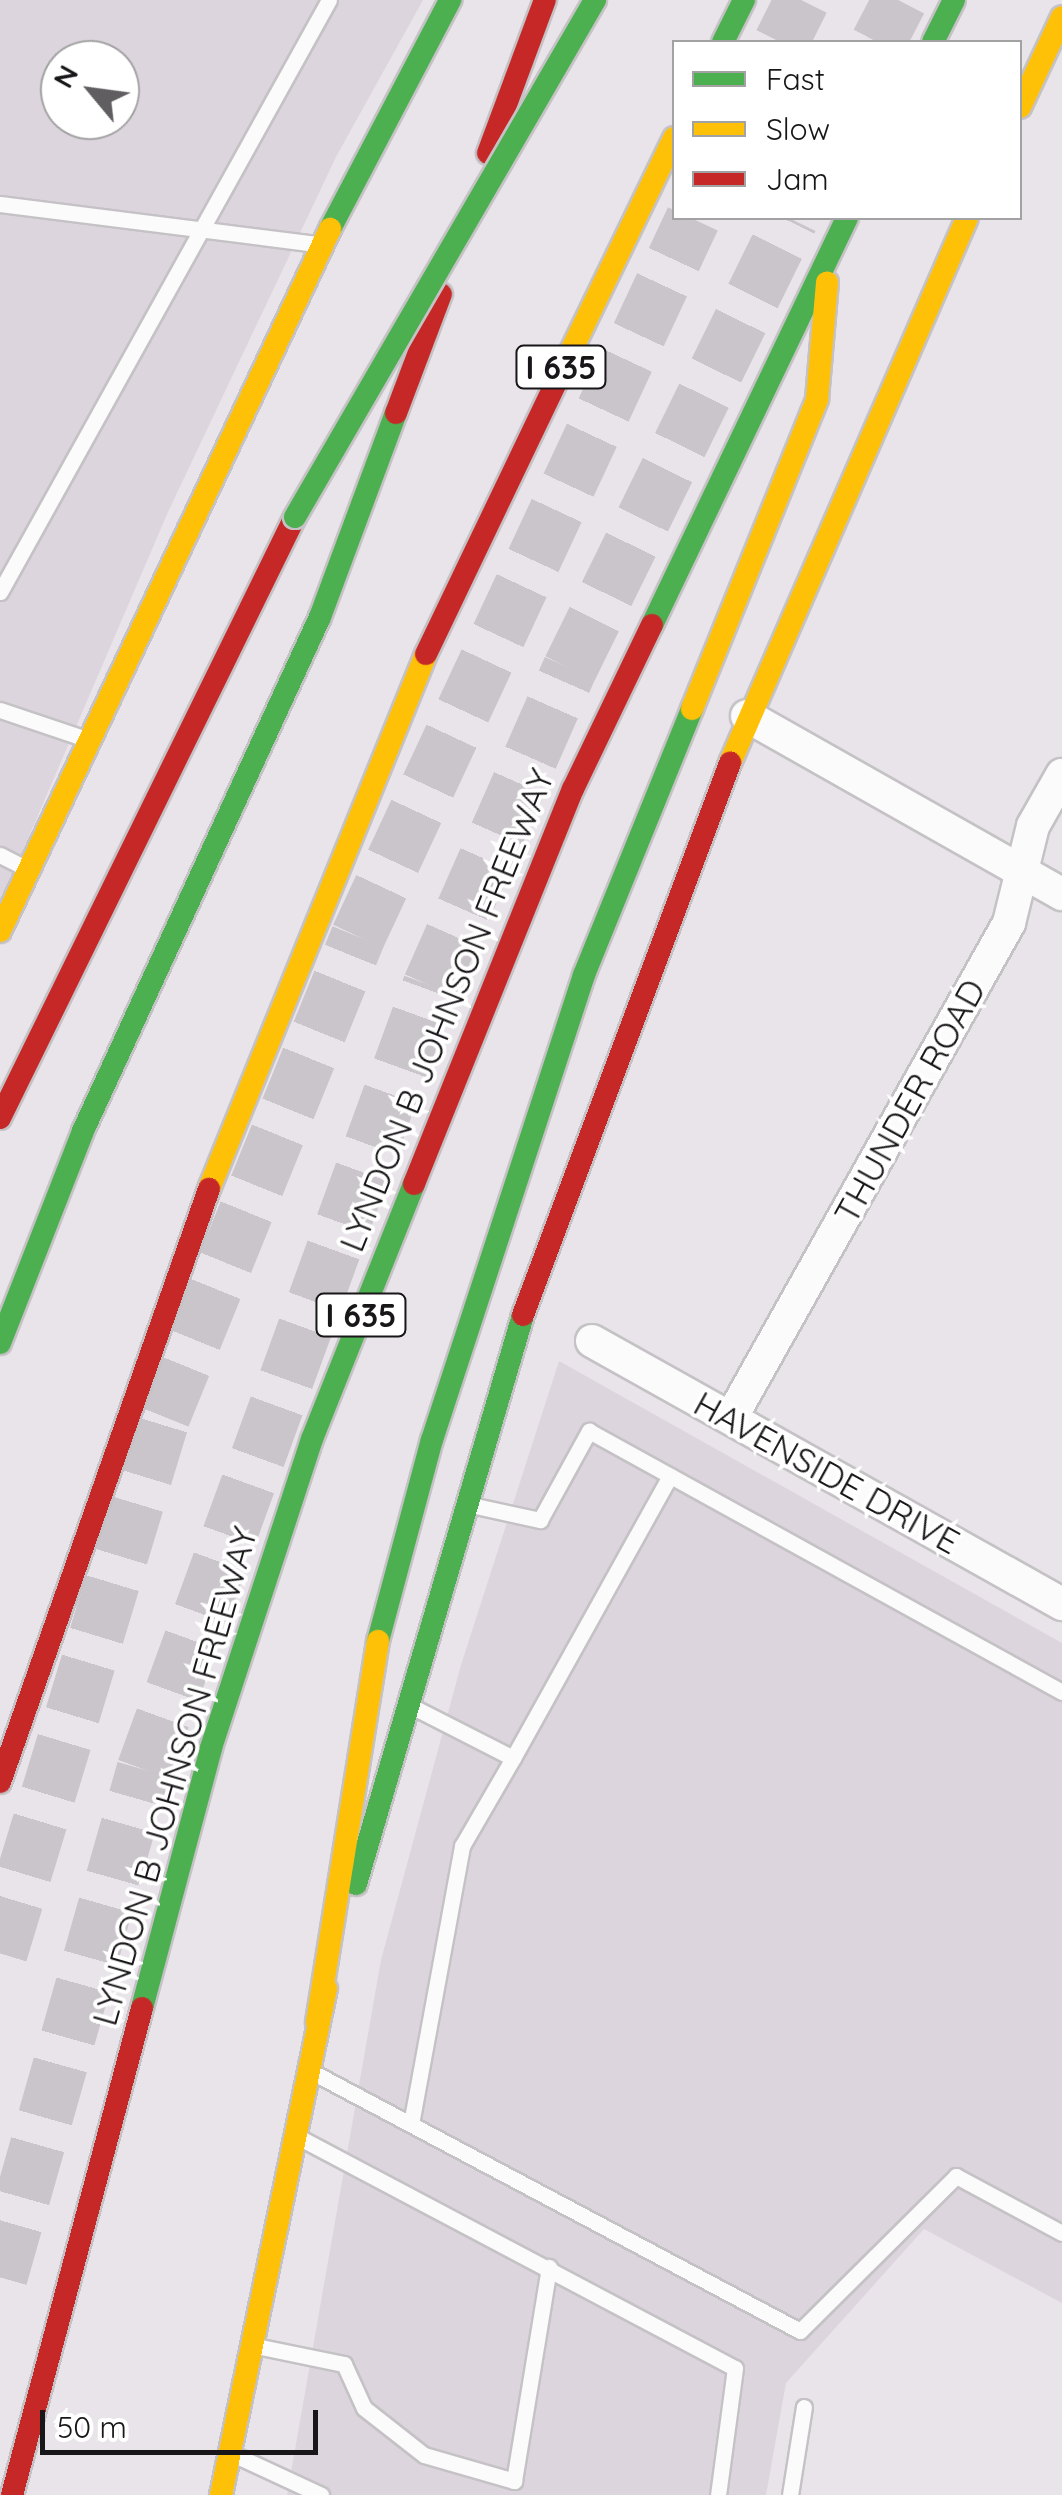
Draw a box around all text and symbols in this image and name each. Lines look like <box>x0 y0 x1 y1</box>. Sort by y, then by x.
north arrow <box>40 40 140 140</box>
legend <box>672 40 1022 220</box>
text: N <box>45 59 85 94</box>
text: Fast <box>766 60 825 98</box>
text: Slow <box>766 110 830 148</box>
text: Jam <box>766 160 829 198</box>
road number: I 635 <box>514 340 608 394</box>
street label: LYNDON B JOHNSON FREEWAY <box>330 763 562 1257</box>
street label: THUNDER ROAD <box>825 972 993 1230</box>
road number: I 635 <box>314 1288 408 1342</box>
street label: HAVENSIDE DRIVE <box>687 1382 967 1562</box>
street label: LYNDON B JOHNSON FREEWAY <box>83 1522 265 2030</box>
scale bar <box>45 2390 322 2452</box>
text: 50 m <box>57 2408 127 2446</box>

